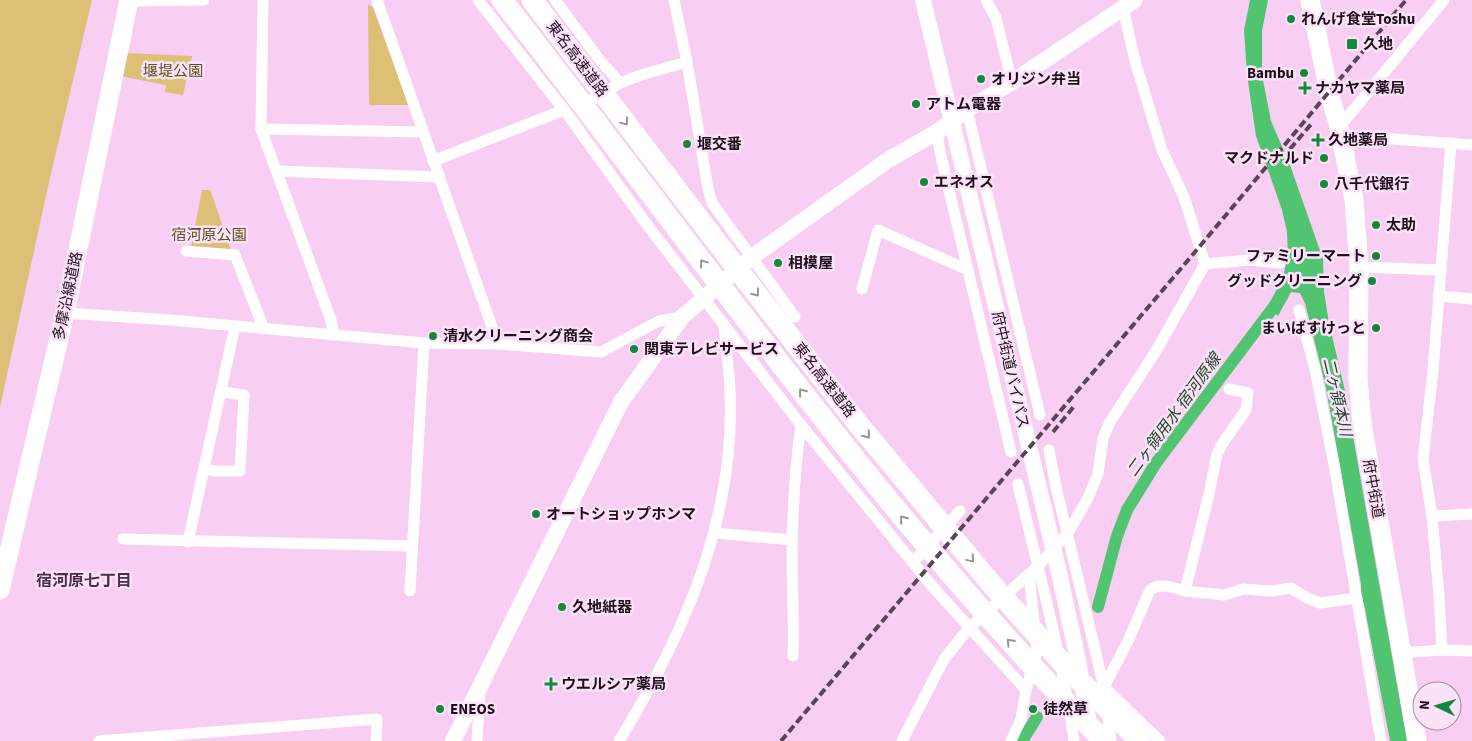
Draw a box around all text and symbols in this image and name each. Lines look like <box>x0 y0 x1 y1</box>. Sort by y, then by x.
place label: れんげ食堂Toshu <box>1301 9 1415 30</box>
marker: れんげ食堂Toshu <box>1285 13 1297 25</box>
street label: 東名高速道路 <box>542 17 612 101</box>
place label: 久地 <box>1363 34 1393 55</box>
marker: 久地 <box>1345 37 1359 51</box>
park label: 堰堤公園 <box>143 61 203 82</box>
place label: Bambu <box>1247 63 1294 84</box>
marker: Bambu <box>1298 67 1310 79</box>
place label: オリジン弁当 <box>991 69 1081 90</box>
marker: オリジン弁当 <box>975 73 987 85</box>
place label: ナカヤマ薬局 <box>1315 78 1405 99</box>
marker: ナカヤマ薬局 <box>1299 82 1311 94</box>
place label: アトム電器 <box>926 94 1002 115</box>
marker: アトム電器 <box>910 98 922 110</box>
one-way arrow <box>619 116 628 126</box>
place label: 久地薬局 <box>1328 130 1388 151</box>
place label: 堰交番 <box>697 134 742 155</box>
marker: 久地薬局 <box>1312 134 1324 146</box>
marker: 堰交番 <box>681 138 693 150</box>
place label: マクドナルド <box>1224 148 1314 169</box>
marker: マクドナルド <box>1318 152 1330 164</box>
place label: エネオス <box>934 172 994 193</box>
place label: 八千代銀行 <box>1334 174 1409 195</box>
marker: エネオス <box>918 176 930 188</box>
marker: 八千代銀行 <box>1318 178 1330 190</box>
place label: 太助 <box>1386 215 1416 236</box>
marker: 太助 <box>1370 219 1382 231</box>
park label: 宿河原公園 <box>171 225 247 246</box>
place label: ファミリーマート <box>1246 246 1366 267</box>
street label: 多摩沿線道路 <box>48 250 88 342</box>
marker: ファミリーマート <box>1370 250 1382 262</box>
place label: 相模屋 <box>788 253 833 274</box>
marker: 相模屋 <box>772 257 784 269</box>
one-way arrow <box>701 260 709 269</box>
place label: グッドクリーニング <box>1227 271 1362 292</box>
marker: グッドクリーニング <box>1366 275 1378 287</box>
one-way arrow <box>750 287 758 296</box>
street label: 府中街道バイパス <box>986 309 1034 431</box>
place label: まいばすけっと <box>1261 318 1366 339</box>
marker: まいばすけっと <box>1370 322 1382 334</box>
place label: 清水クリーニング商会 <box>443 326 593 347</box>
marker: 清水クリーニング商会 <box>427 330 439 342</box>
street label: 東名高速道路 <box>788 338 860 422</box>
place label: 関東テレビサービス <box>644 339 779 360</box>
marker: 関東テレビサービス <box>628 343 640 355</box>
water label: 二ヶ領用水 宿河原線 <box>1122 347 1227 481</box>
water label: 二ヶ領本川 <box>1317 356 1357 440</box>
one-way arrow <box>800 389 808 398</box>
one-way arrow <box>861 429 870 438</box>
street label: 府中街道 <box>1357 458 1389 520</box>
place label: オートショップホンマ <box>546 504 696 525</box>
marker: オートショップホンマ <box>530 508 542 520</box>
one-way arrow <box>901 516 909 525</box>
one-way arrow <box>965 554 974 563</box>
district label: 宿河原七丁目 <box>36 570 132 592</box>
place label: 久地紙器 <box>572 597 633 618</box>
marker: 久地紙器 <box>556 601 568 613</box>
one-way arrow <box>1007 638 1016 647</box>
place label: ウエルシア薬局 <box>561 674 666 695</box>
marker: ウエルシア薬局 <box>545 678 557 690</box>
north arrow <box>1412 681 1462 731</box>
place label: ENEOS <box>450 699 495 720</box>
place label: 徒然草 <box>1043 699 1088 720</box>
text: N <box>1415 699 1435 710</box>
marker: ENEOS <box>434 703 446 715</box>
marker: 徒然草 <box>1027 703 1039 715</box>

